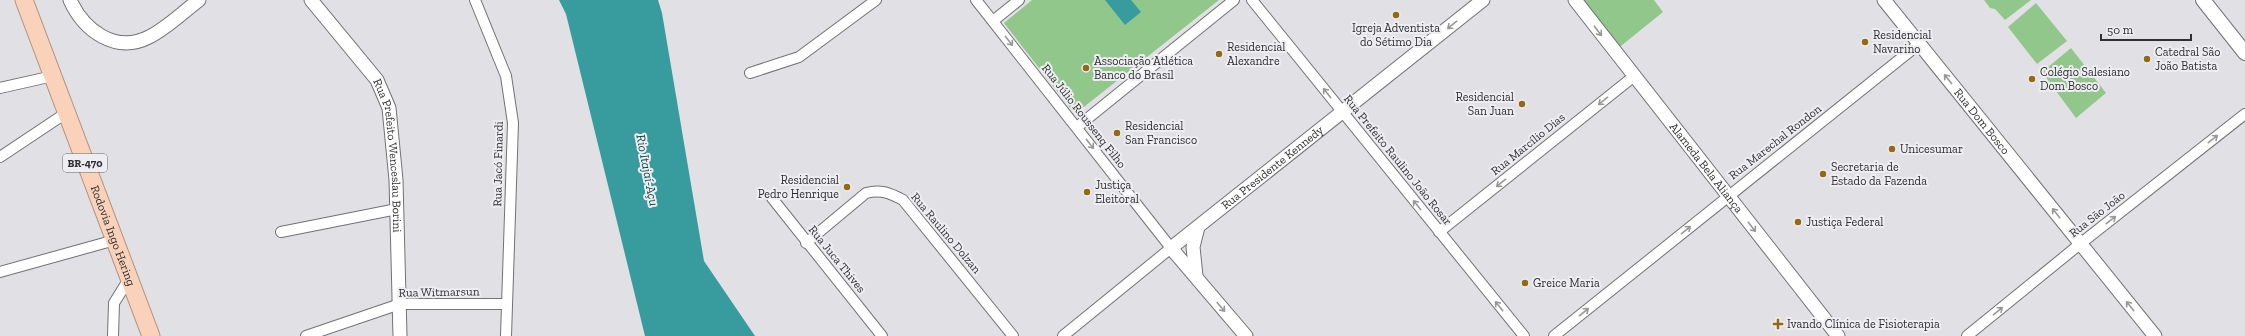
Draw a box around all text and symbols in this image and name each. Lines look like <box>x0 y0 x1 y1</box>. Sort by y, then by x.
marker: Igreja Adventista do Sétimo Dia <box>1391 10 1401 20</box>
scale bar <box>2101 16 2191 42</box>
one-way arrow <box>1447 20 1458 29</box>
place label: Igreja Adventista do Sétimo Dia <box>1352 21 1440 49</box>
text: 50 m <box>2107 23 2134 37</box>
one-way arrow <box>1594 25 1603 36</box>
place label: Residencial Navarino <box>1873 28 1932 56</box>
one-way arrow <box>1005 36 1014 47</box>
marker: Residencial Navarino <box>1860 37 1870 47</box>
place label: Residencial Alexandre <box>1227 40 1286 68</box>
place label: Catedral São João Batista <box>2155 45 2220 73</box>
marker: Residencial Alexandre <box>1214 49 1224 59</box>
place label: Associação Atlética Banco do Brasil <box>1094 54 1193 82</box>
marker: Catedral São João Batista <box>2142 54 2152 64</box>
street label: Rua Júlio Roussenq Filho <box>1039 61 1129 171</box>
marker: Associação Atlética Banco do Brasil <box>1081 63 1091 73</box>
place label: Colégio Salesiano Dom Bosco <box>2040 65 2130 93</box>
one-way arrow <box>1943 74 1952 85</box>
marker: Colégio Salesiano Dom Bosco <box>2027 74 2037 84</box>
street label: Rua Prefeito Wenceslau Borini <box>370 77 404 233</box>
street label: Rua Dom Bosco <box>1951 86 2013 157</box>
one-way arrow <box>1322 87 1331 98</box>
place label: Residencial San Juan <box>1455 90 1514 118</box>
street label: Rua Prefeito Raulino João Rosar <box>1341 92 1455 228</box>
one-way arrow <box>1598 97 1608 106</box>
marker: Residencial San Juan <box>1517 99 1527 109</box>
street label: Rua Marechal Rondon <box>1726 101 1824 182</box>
street label: Rua Marcílio Dias <box>1488 110 1568 178</box>
place label: Residencial San Francisco <box>1125 119 1197 147</box>
street label: Rua Jacó Finardi <box>490 120 506 207</box>
street label: Alameda Bela Aliança <box>1667 120 1746 216</box>
street label: Rua Presidente Kennedy <box>1219 122 1327 212</box>
marker: Residencial San Francisco <box>1112 128 1122 138</box>
water label: Rio Itajaí-Açu <box>633 133 662 207</box>
one-way arrow <box>2207 135 2218 144</box>
one-way arrow <box>1085 138 1094 149</box>
place label: Unicesumar <box>1900 142 1963 156</box>
marker: Unicesumar <box>1887 144 1897 154</box>
road number: BR-470 <box>63 154 107 172</box>
place label: Secretaria de Estado da Fazenda <box>1831 160 1927 188</box>
marker: Secretaria de Estado da Fazenda <box>1818 169 1828 179</box>
place label: Residencial Pedro Henrique <box>758 173 839 201</box>
place label: Justiça Eleitoral <box>1095 178 1139 206</box>
one-way arrow <box>1496 178 1507 187</box>
marker: Residencial Pedro Henrique <box>842 182 852 192</box>
street label: Rodovia Ingo Hering <box>88 183 139 288</box>
marker: Justiça Eleitoral <box>1082 187 1092 197</box>
street label: Rua São João <box>2066 188 2128 240</box>
street label: Rua Raulino Dolzan <box>908 190 984 276</box>
one-way arrow <box>1413 199 1422 210</box>
one-way arrow <box>2051 208 2060 219</box>
place label: Justiça Federal <box>1806 215 1883 229</box>
one-way arrow <box>2105 215 2116 224</box>
marker: Justiça Federal <box>1793 217 1803 227</box>
one-way arrow <box>1747 221 1756 232</box>
street label: Rua Juca Thives <box>806 223 868 295</box>
one-way arrow <box>1680 226 1691 234</box>
place label: Greice Maria <box>1533 276 1600 290</box>
marker: Greice Maria <box>1520 278 1530 288</box>
street label: Rua Witmarsun <box>398 284 480 300</box>
one-way arrow <box>1495 300 1504 311</box>
one-way arrow <box>2126 300 2135 311</box>
one-way arrow <box>1217 302 1226 312</box>
one-way arrow <box>1579 307 1590 316</box>
one-way arrow <box>1992 307 2003 316</box>
place label: Ivando Clínica de Fisioterapia <box>1787 317 1940 331</box>
marker: Ivando Clínica de Fisioterapia <box>1772 318 1784 330</box>

